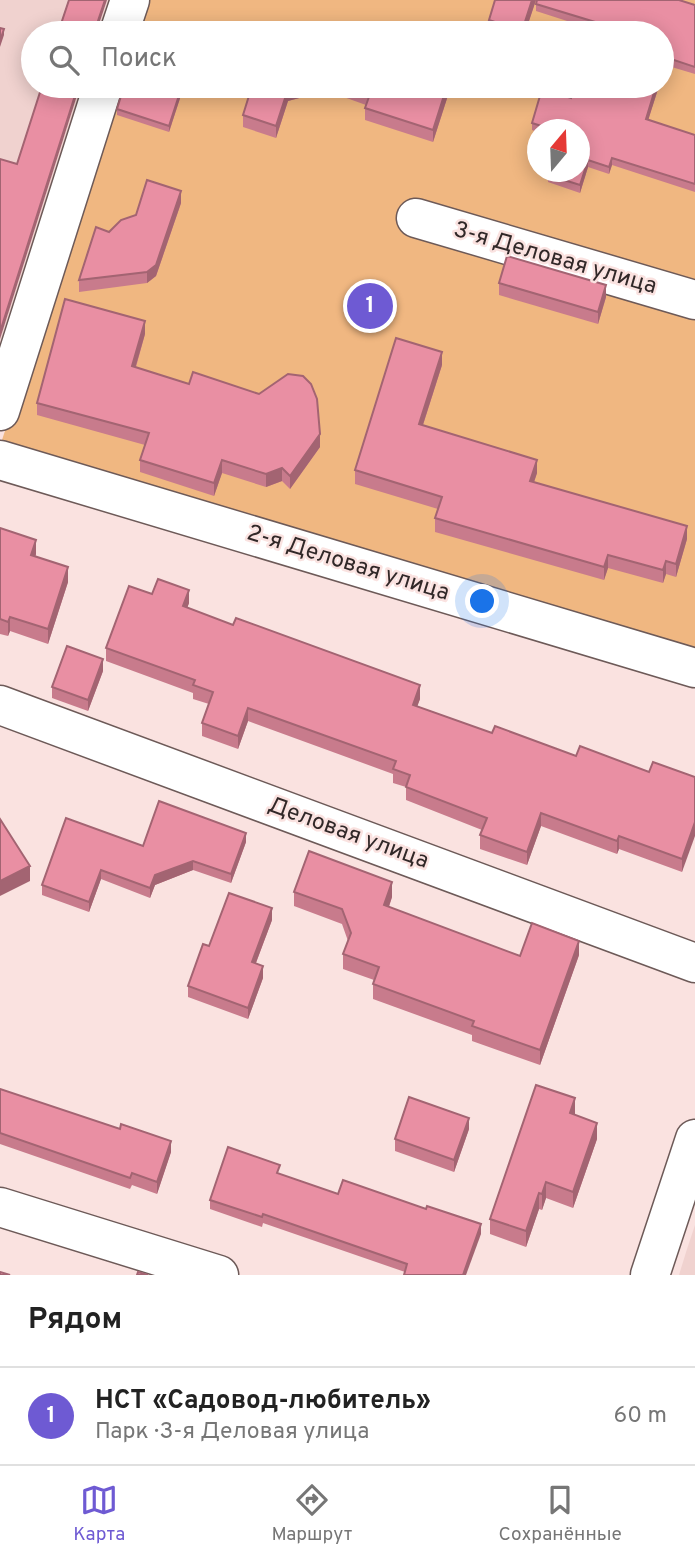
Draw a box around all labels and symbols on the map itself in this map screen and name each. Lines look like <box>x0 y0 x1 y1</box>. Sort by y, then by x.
north arrow <box>527 119 590 182</box>
street label: 3-я Деловая улица <box>450 216 660 302</box>
pin: 1 <box>347 280 393 332</box>
street label: 2-я Деловая улица <box>243 519 453 609</box>
your location <box>465 584 499 618</box>
street label: Деловая улица <box>264 791 432 877</box>

